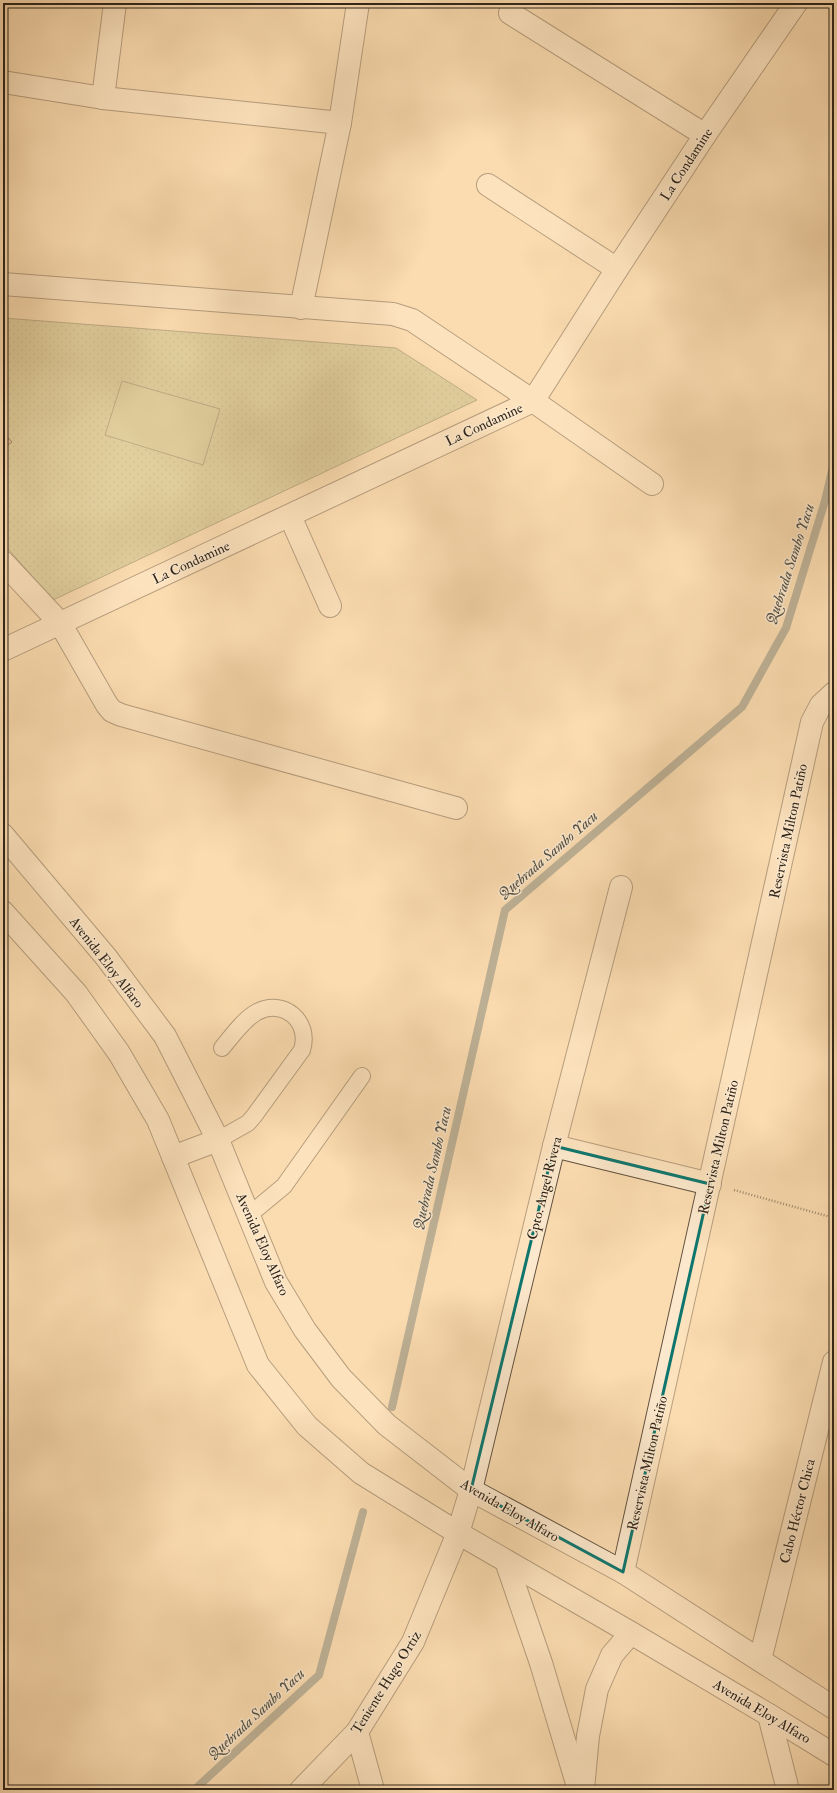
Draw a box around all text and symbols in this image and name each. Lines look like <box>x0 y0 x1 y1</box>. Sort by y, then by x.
street label: La Condamine <box>657 125 716 204</box>
street label: La Condamine <box>443 399 526 450</box>
water label: Quebrada Sambo Yacu <box>762 501 819 627</box>
street label: La Condamine <box>150 537 233 588</box>
street label: Reservista Milton Patiño <box>766 762 811 900</box>
water label: Quebrada Sambo Yacu <box>495 807 602 904</box>
street label: Avenida Eloy Alfaro <box>64 913 148 1012</box>
street label: Reservista Milton Patiño <box>695 1078 742 1216</box>
water label: Quebrada Sambo Yacu <box>409 1105 456 1232</box>
street label: Cpto. Angel Rivera <box>523 1134 567 1242</box>
street label: Avenida Eloy Alfaro <box>231 1189 293 1299</box>
street label: Reservista Milton Patiño <box>624 1394 671 1532</box>
street label: Cabo Héctor Chica <box>776 1457 819 1565</box>
street label: Avenida Eloy Alfaro <box>456 1475 562 1547</box>
street label: Teniente Hugo Ortiz <box>348 1627 425 1737</box>
water label: Quebrada Sambo Yacu <box>204 1665 309 1764</box>
street label: Avenida Eloy Alfaro <box>708 1675 814 1748</box>

